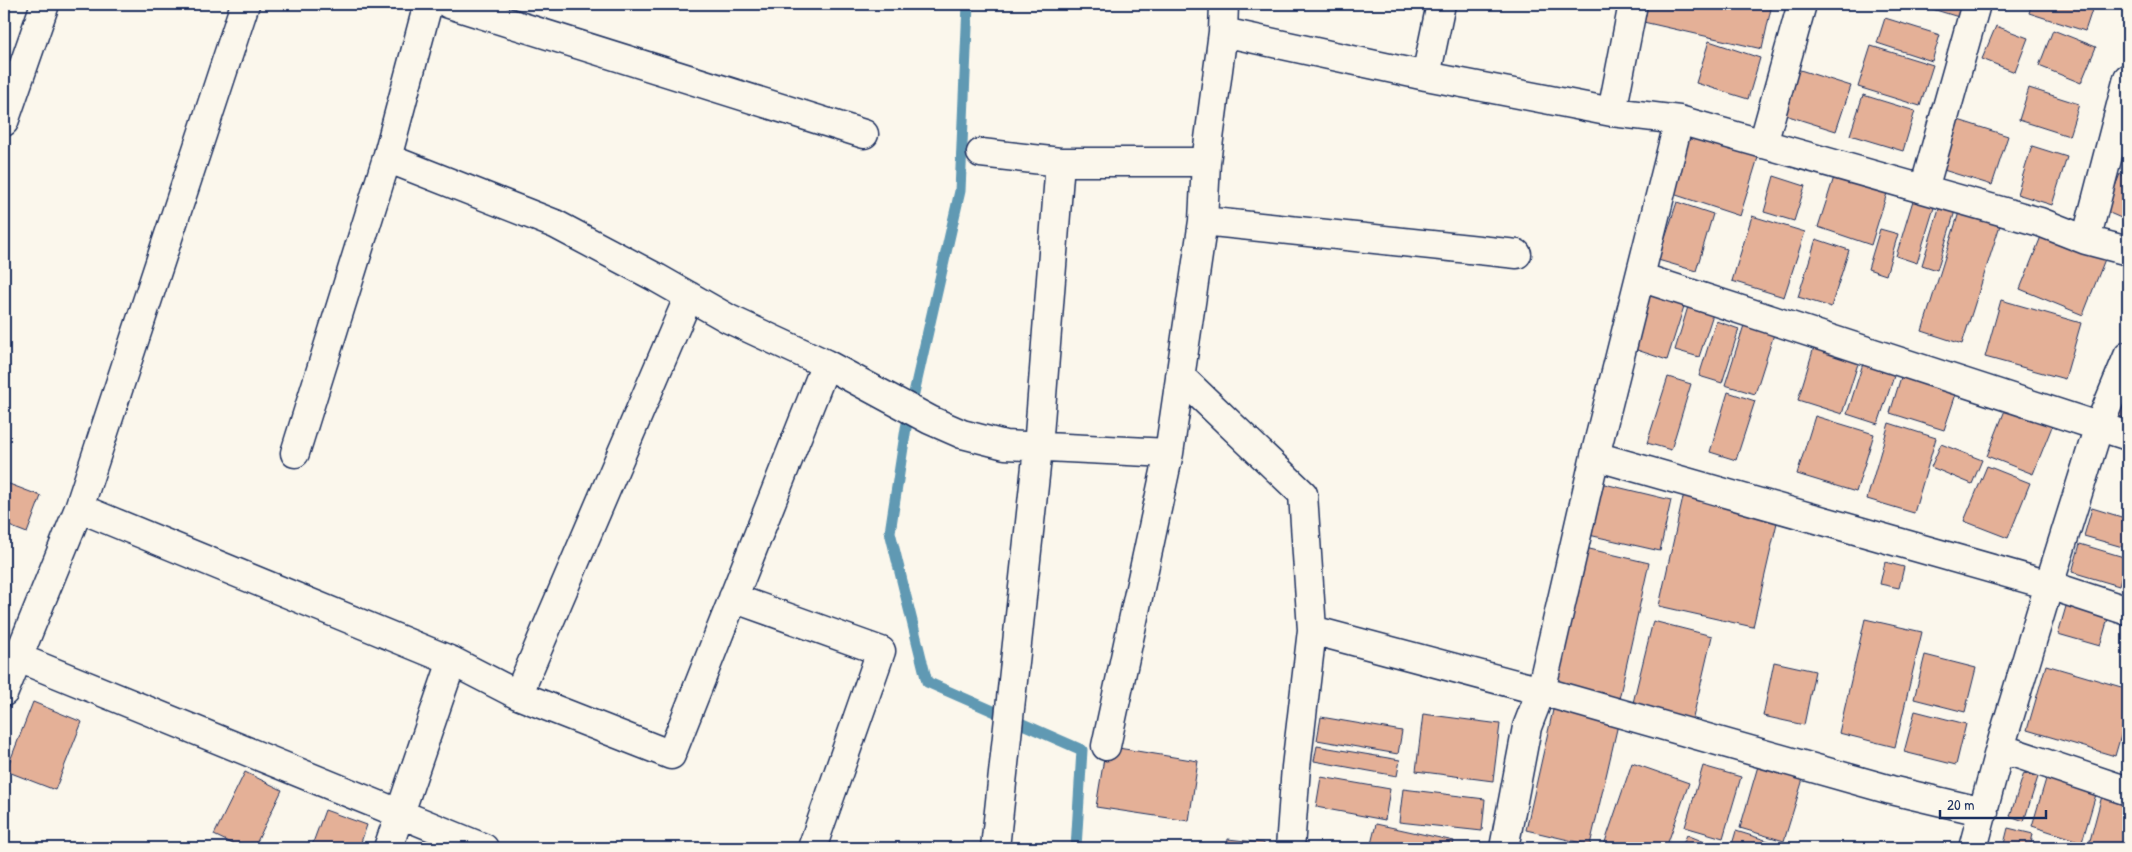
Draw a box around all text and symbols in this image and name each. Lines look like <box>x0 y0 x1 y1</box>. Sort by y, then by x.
scale bar <box>1940 787 2046 819</box>
text: 20 m <box>1947 794 1974 815</box>

